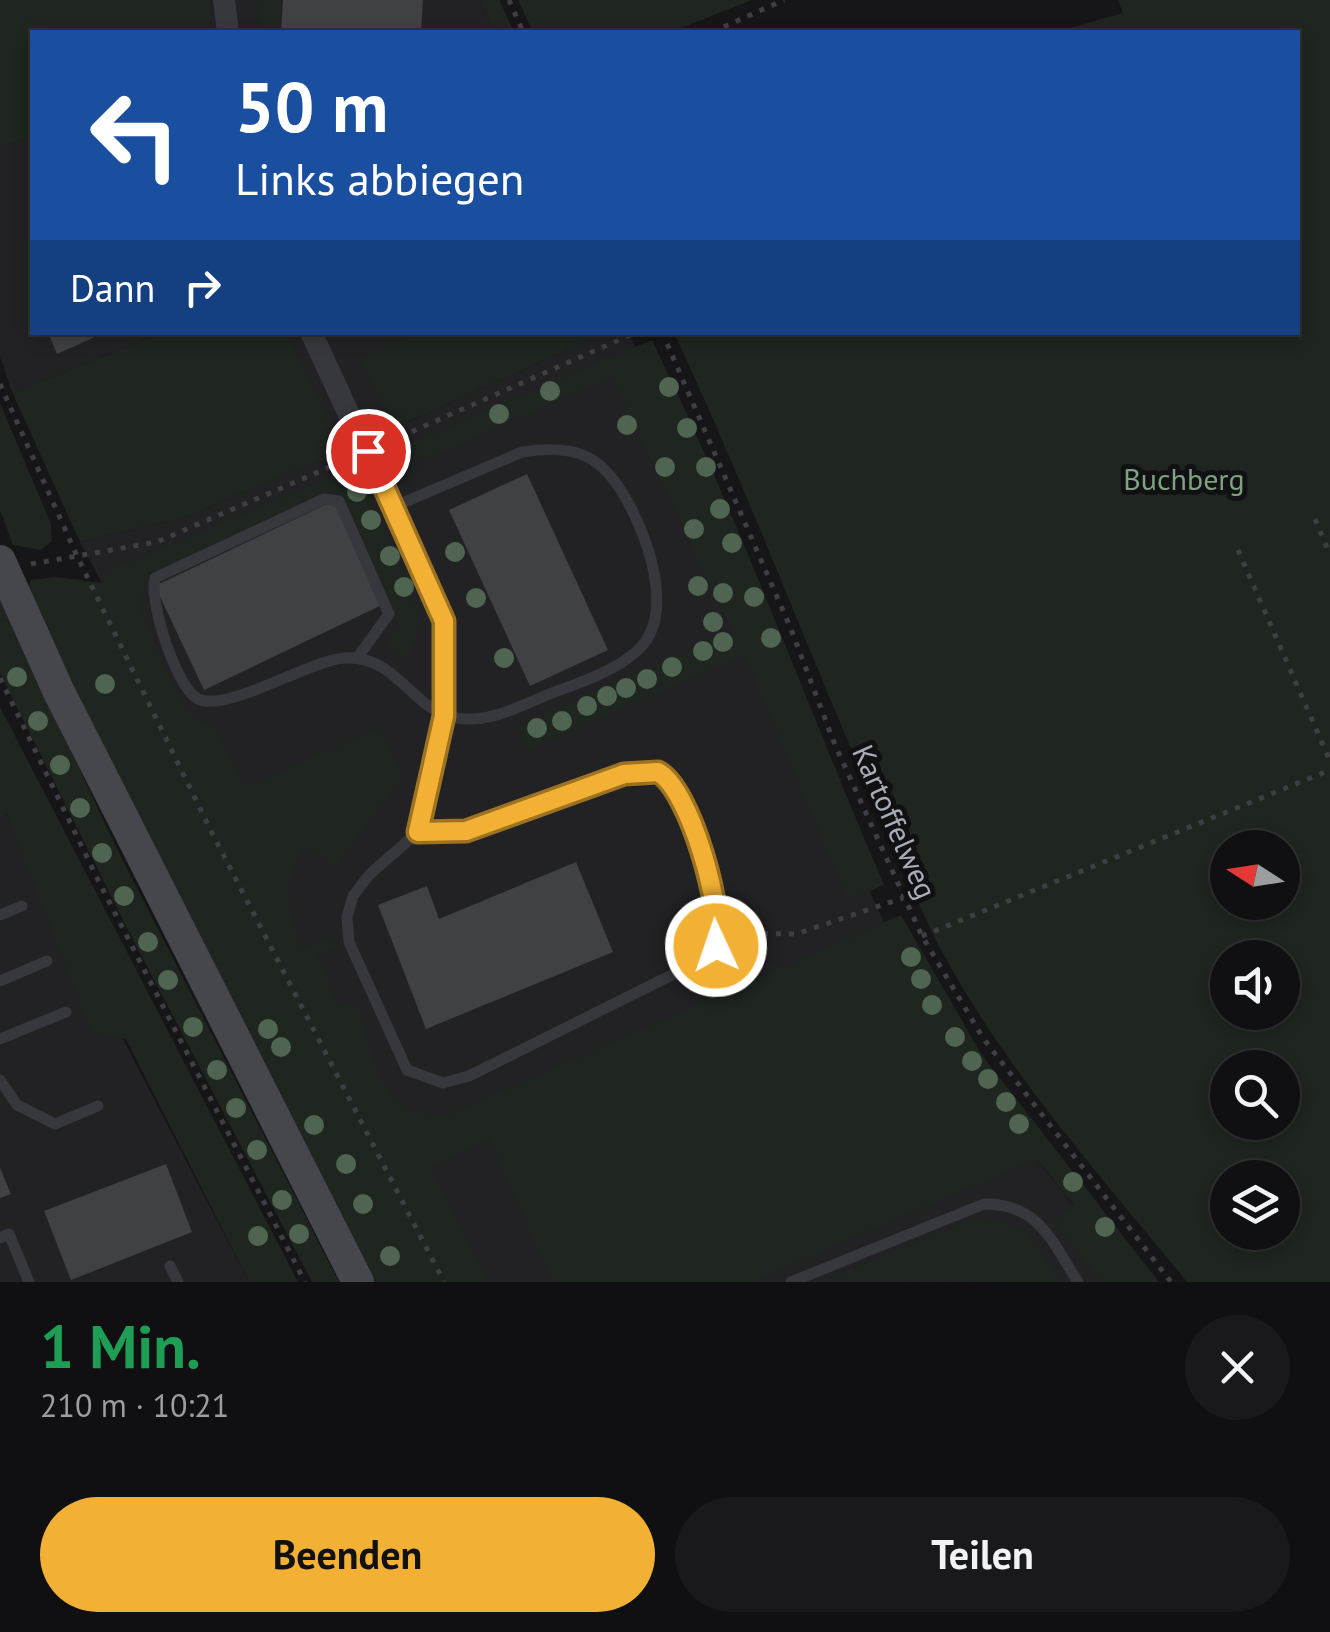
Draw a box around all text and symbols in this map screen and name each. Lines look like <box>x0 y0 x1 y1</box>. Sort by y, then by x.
text: 50 m <box>235 61 388 151</box>
icon: left <box>70 70 200 200</box>
text: Links abbiegen <box>235 149 524 207</box>
icon: right <box>175 260 230 315</box>
text: Dann <box>70 263 155 312</box>
pin <box>326 409 411 494</box>
icon: arrive <box>341 424 396 479</box>
park label: Buchberg <box>1123 459 1245 498</box>
street label: Kartoffelweg <box>844 738 947 904</box>
north arrow <box>1210 830 1300 920</box>
map controls <box>1210 830 1300 1250</box>
position arrow <box>664 894 768 998</box>
button: sound <box>1210 940 1300 1030</box>
button: search <box>1210 1050 1300 1140</box>
button: layers <box>1210 1160 1300 1250</box>
text: 1 Min. <box>40 1307 201 1385</box>
button: close <box>1185 1315 1290 1420</box>
text: 210 m · 10:21 <box>40 1384 229 1426</box>
button: Beenden <box>40 1497 655 1612</box>
button: Teilen <box>675 1497 1290 1612</box>

